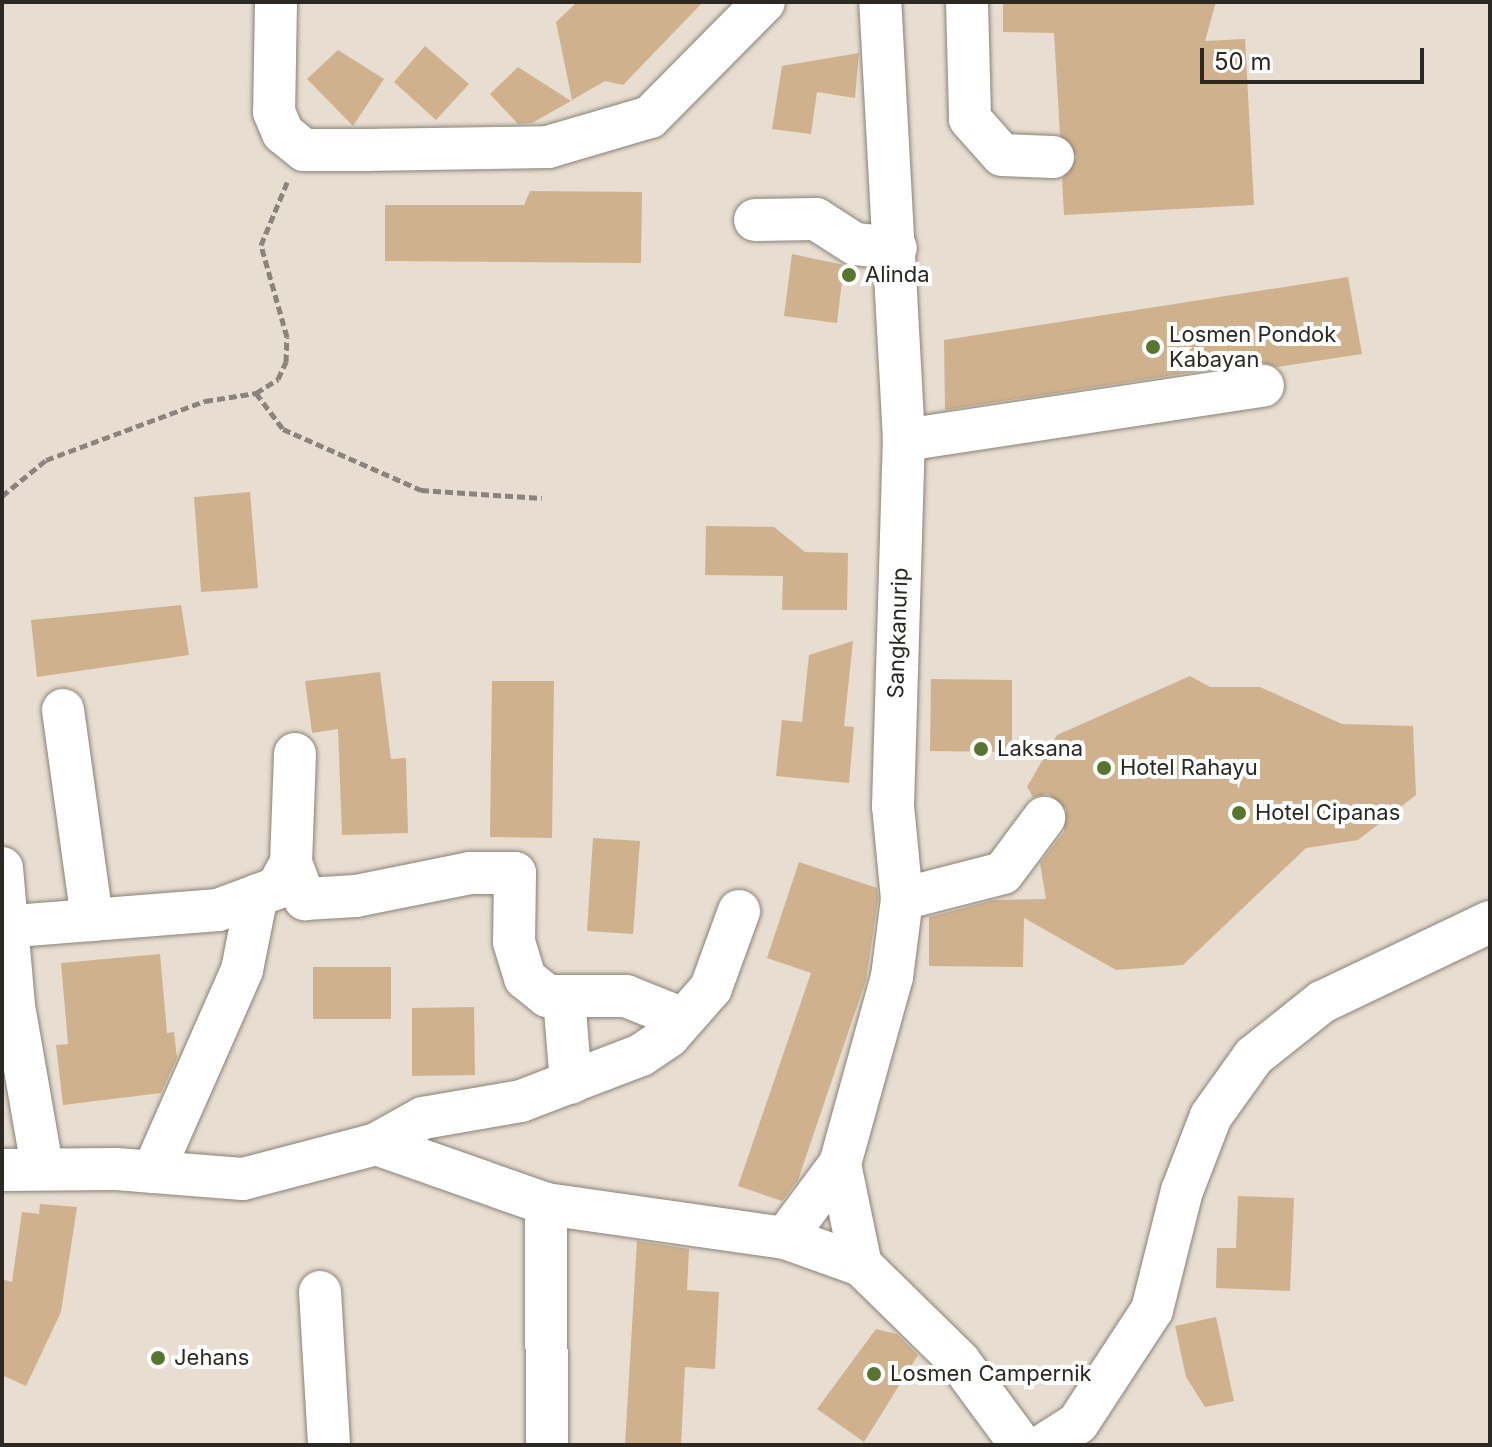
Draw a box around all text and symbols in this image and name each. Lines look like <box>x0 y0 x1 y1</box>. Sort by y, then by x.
scale bar <box>1204 32 1428 82</box>
text: 50 m <box>1214 47 1272 76</box>
place label: Alinda <box>865 262 930 288</box>
marker: Alinda <box>840 266 858 284</box>
place label: Losmen Pondok Kabayan <box>1169 321 1336 372</box>
marker: Losmen Pondok Kabayan <box>1144 338 1162 356</box>
street label: Sangkanurip <box>883 567 913 699</box>
place label: Laksana <box>997 736 1083 762</box>
marker: Laksana <box>972 740 990 758</box>
place label: Hotel Rahayu <box>1120 755 1258 781</box>
marker: Hotel Rahayu <box>1095 759 1113 777</box>
place label: Hotel Cipanas <box>1255 800 1400 826</box>
marker: Hotel Cipanas <box>1230 804 1248 822</box>
place label: Jehans <box>174 1345 249 1371</box>
marker: Jehans <box>149 1349 167 1367</box>
place label: Losmen Campernik <box>890 1361 1092 1387</box>
marker: Losmen Campernik <box>865 1365 883 1383</box>

